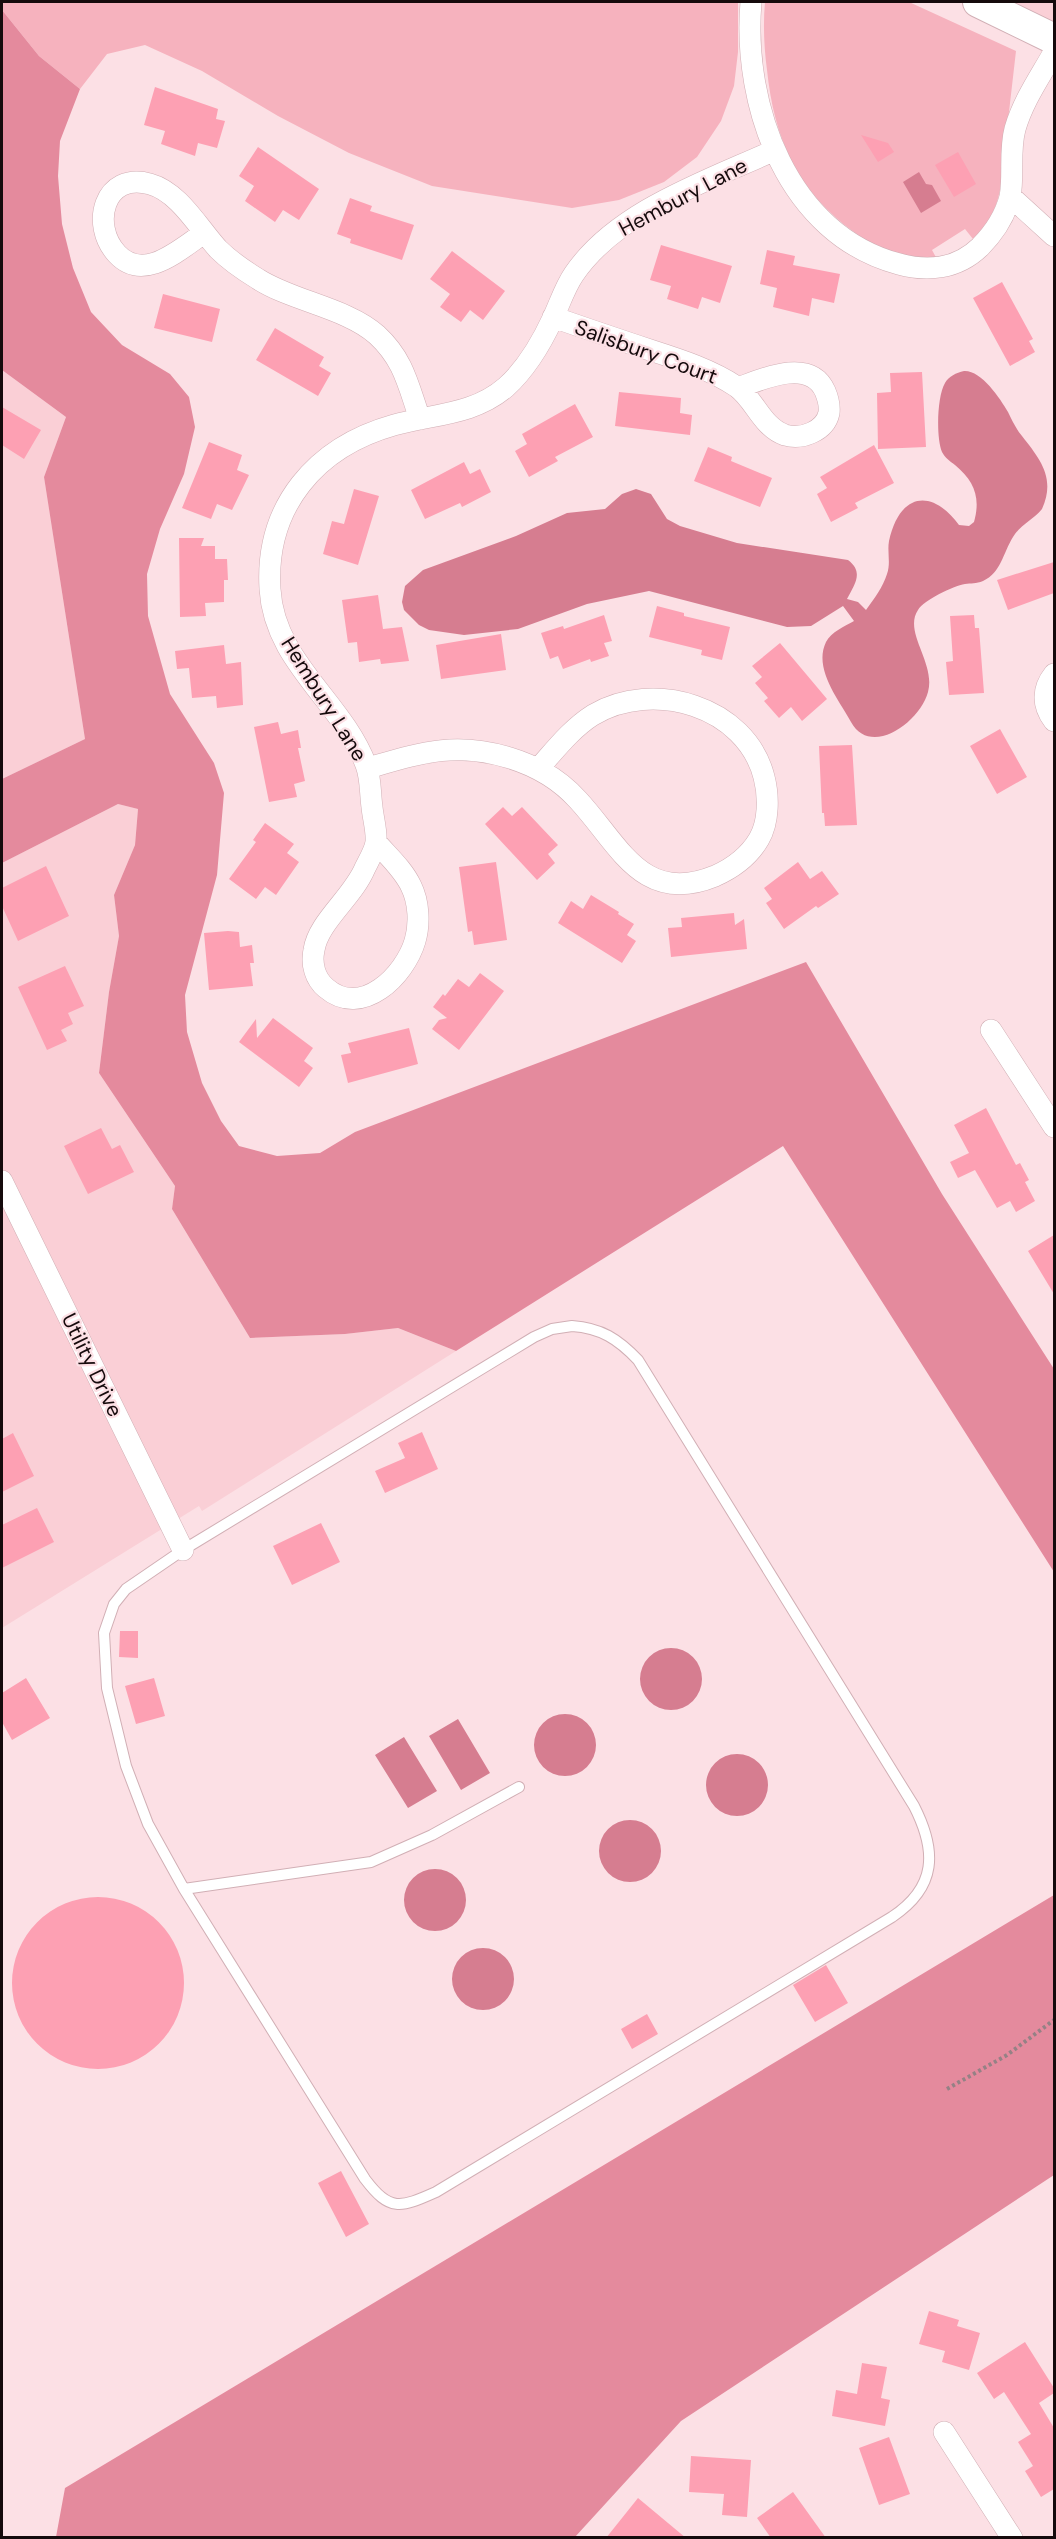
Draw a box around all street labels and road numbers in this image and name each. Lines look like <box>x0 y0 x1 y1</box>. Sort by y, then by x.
street label: Hembury Lane <box>614 151 752 243</box>
street label: Salisbury Court <box>571 313 721 391</box>
street label: Hembury Lane <box>275 632 373 767</box>
street label: Utility Drive <box>55 1309 129 1422</box>

